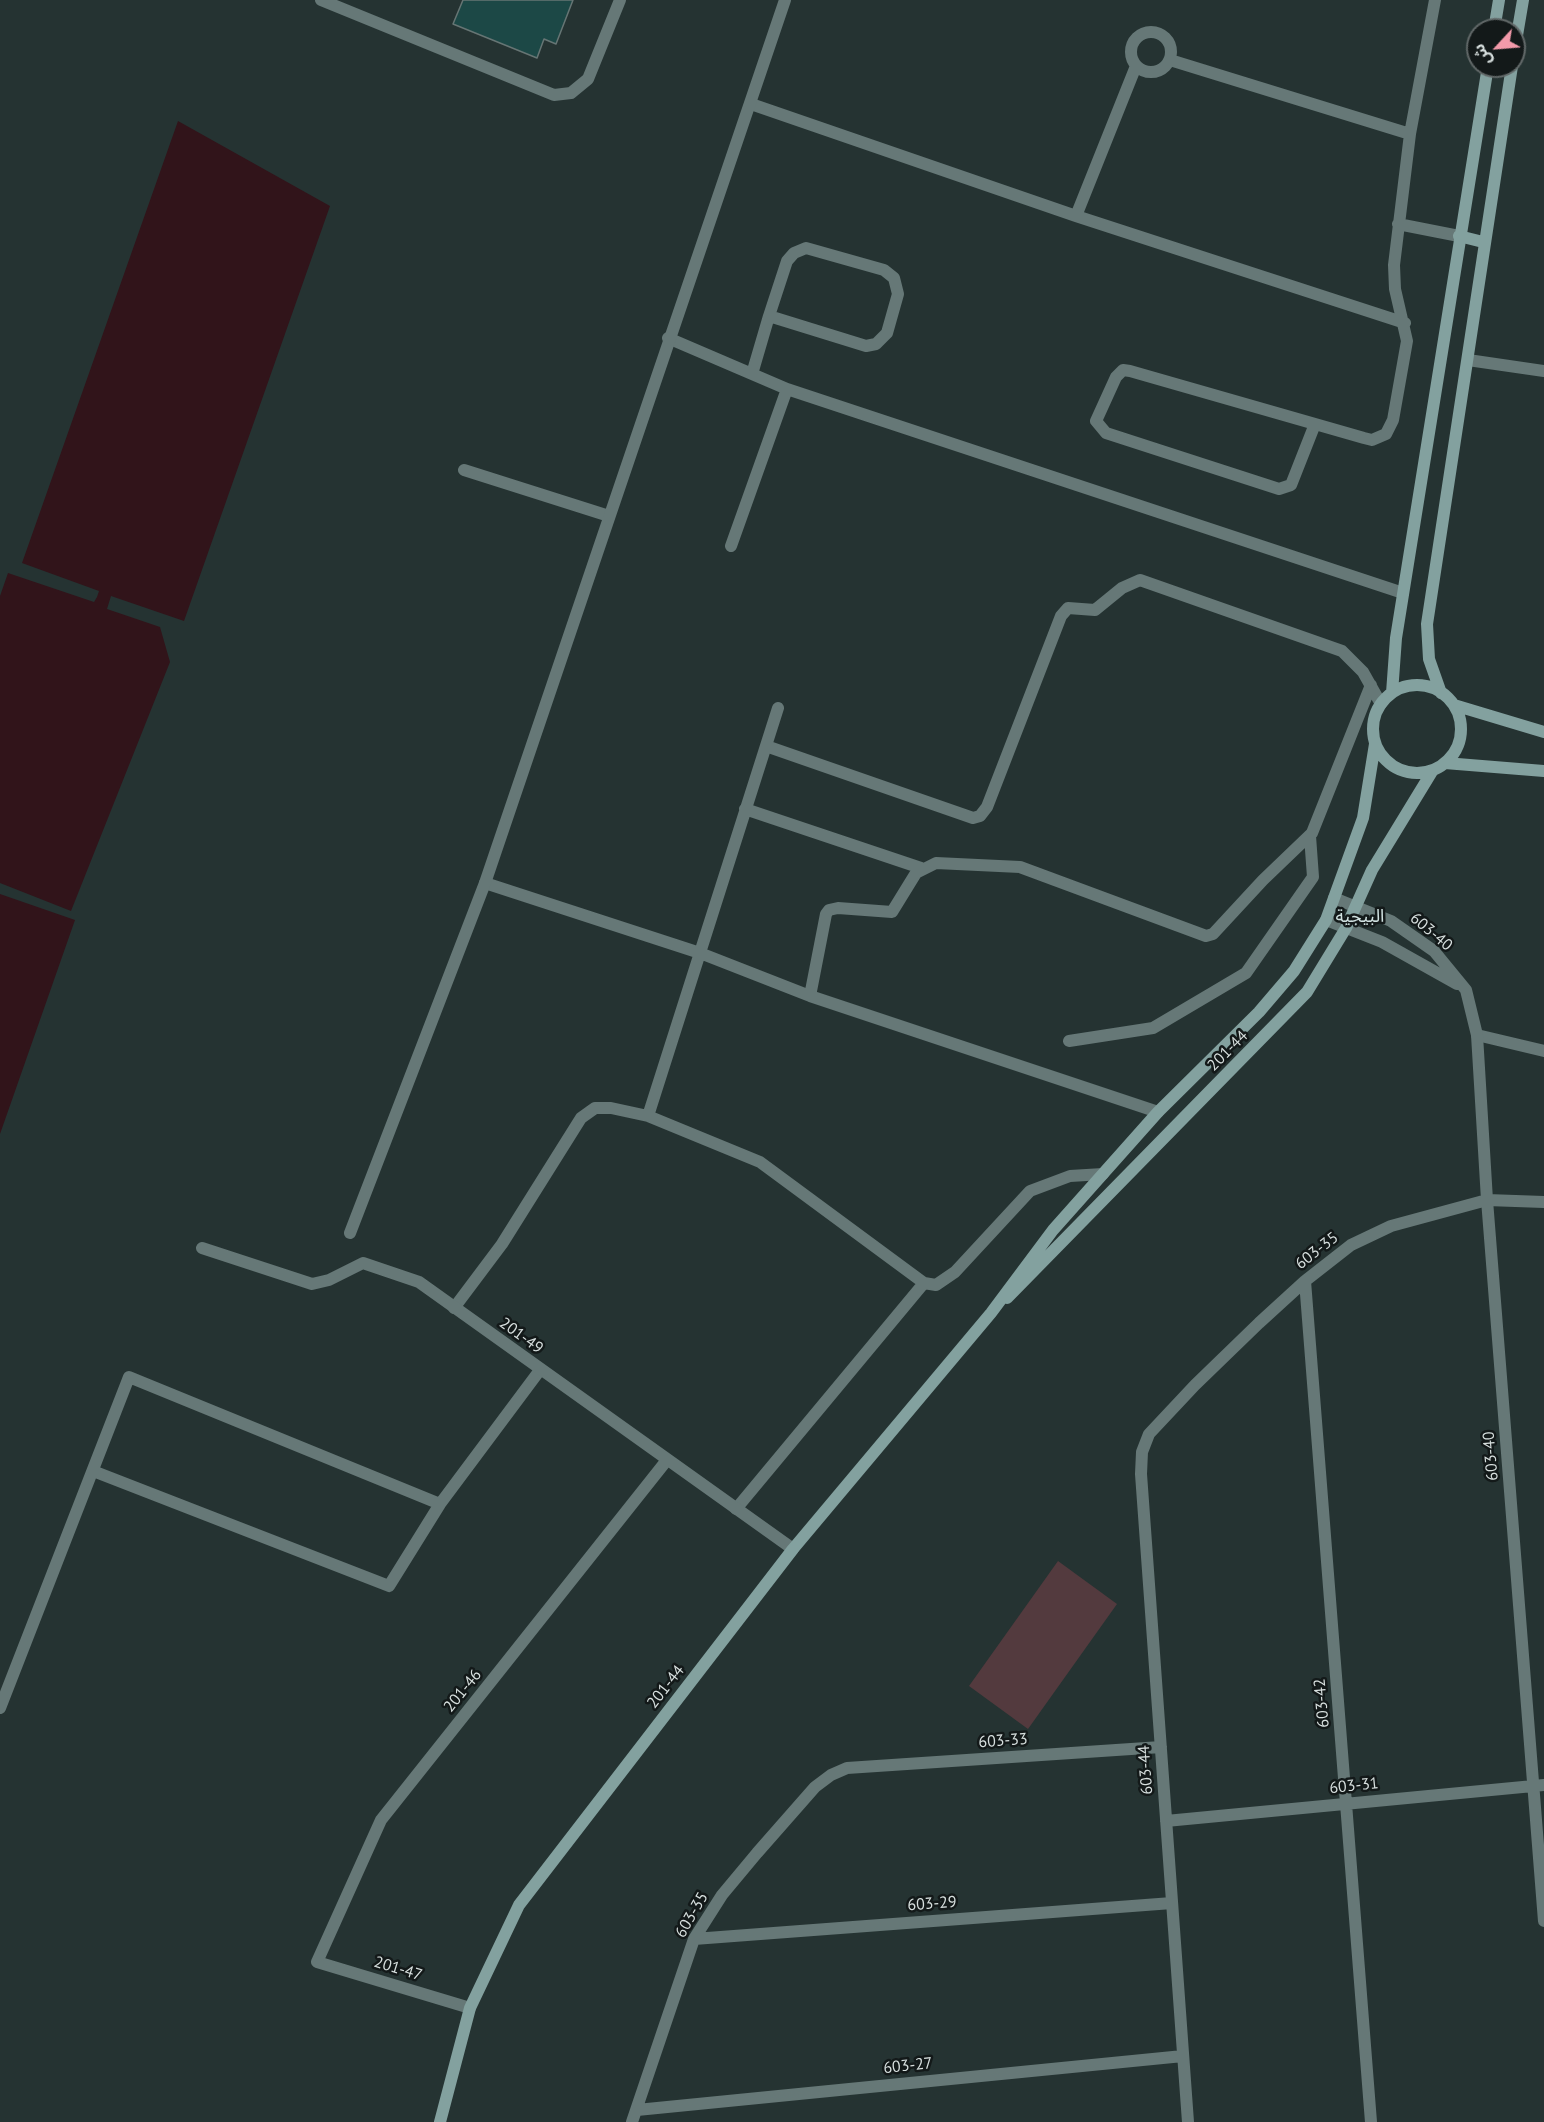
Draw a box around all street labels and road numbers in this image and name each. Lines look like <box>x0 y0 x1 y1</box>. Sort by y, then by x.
street label: 603-40 <box>1406 909 1456 955</box>
street label: 201-44 <box>1204 1027 1252 1075</box>
street label: 603-35 <box>1292 1228 1342 1274</box>
street label: 201-49 <box>495 1314 547 1358</box>
street label: 603-40 <box>1479 1431 1503 1481</box>
street label: 201-44 <box>643 1662 689 1712</box>
street label: 201-46 <box>440 1666 486 1716</box>
street label: 603-42 <box>1310 1678 1334 1728</box>
street label: 603-33 <box>978 1730 1028 1752</box>
street label: 603-44 <box>1135 1745 1157 1795</box>
street label: 603-31 <box>1328 1774 1380 1798</box>
street label: 603-35 <box>671 1889 713 1941</box>
street label: 603-29 <box>907 1893 957 1915</box>
street label: 201-47 <box>372 1953 424 1985</box>
street label: 603-27 <box>882 2054 934 2078</box>

